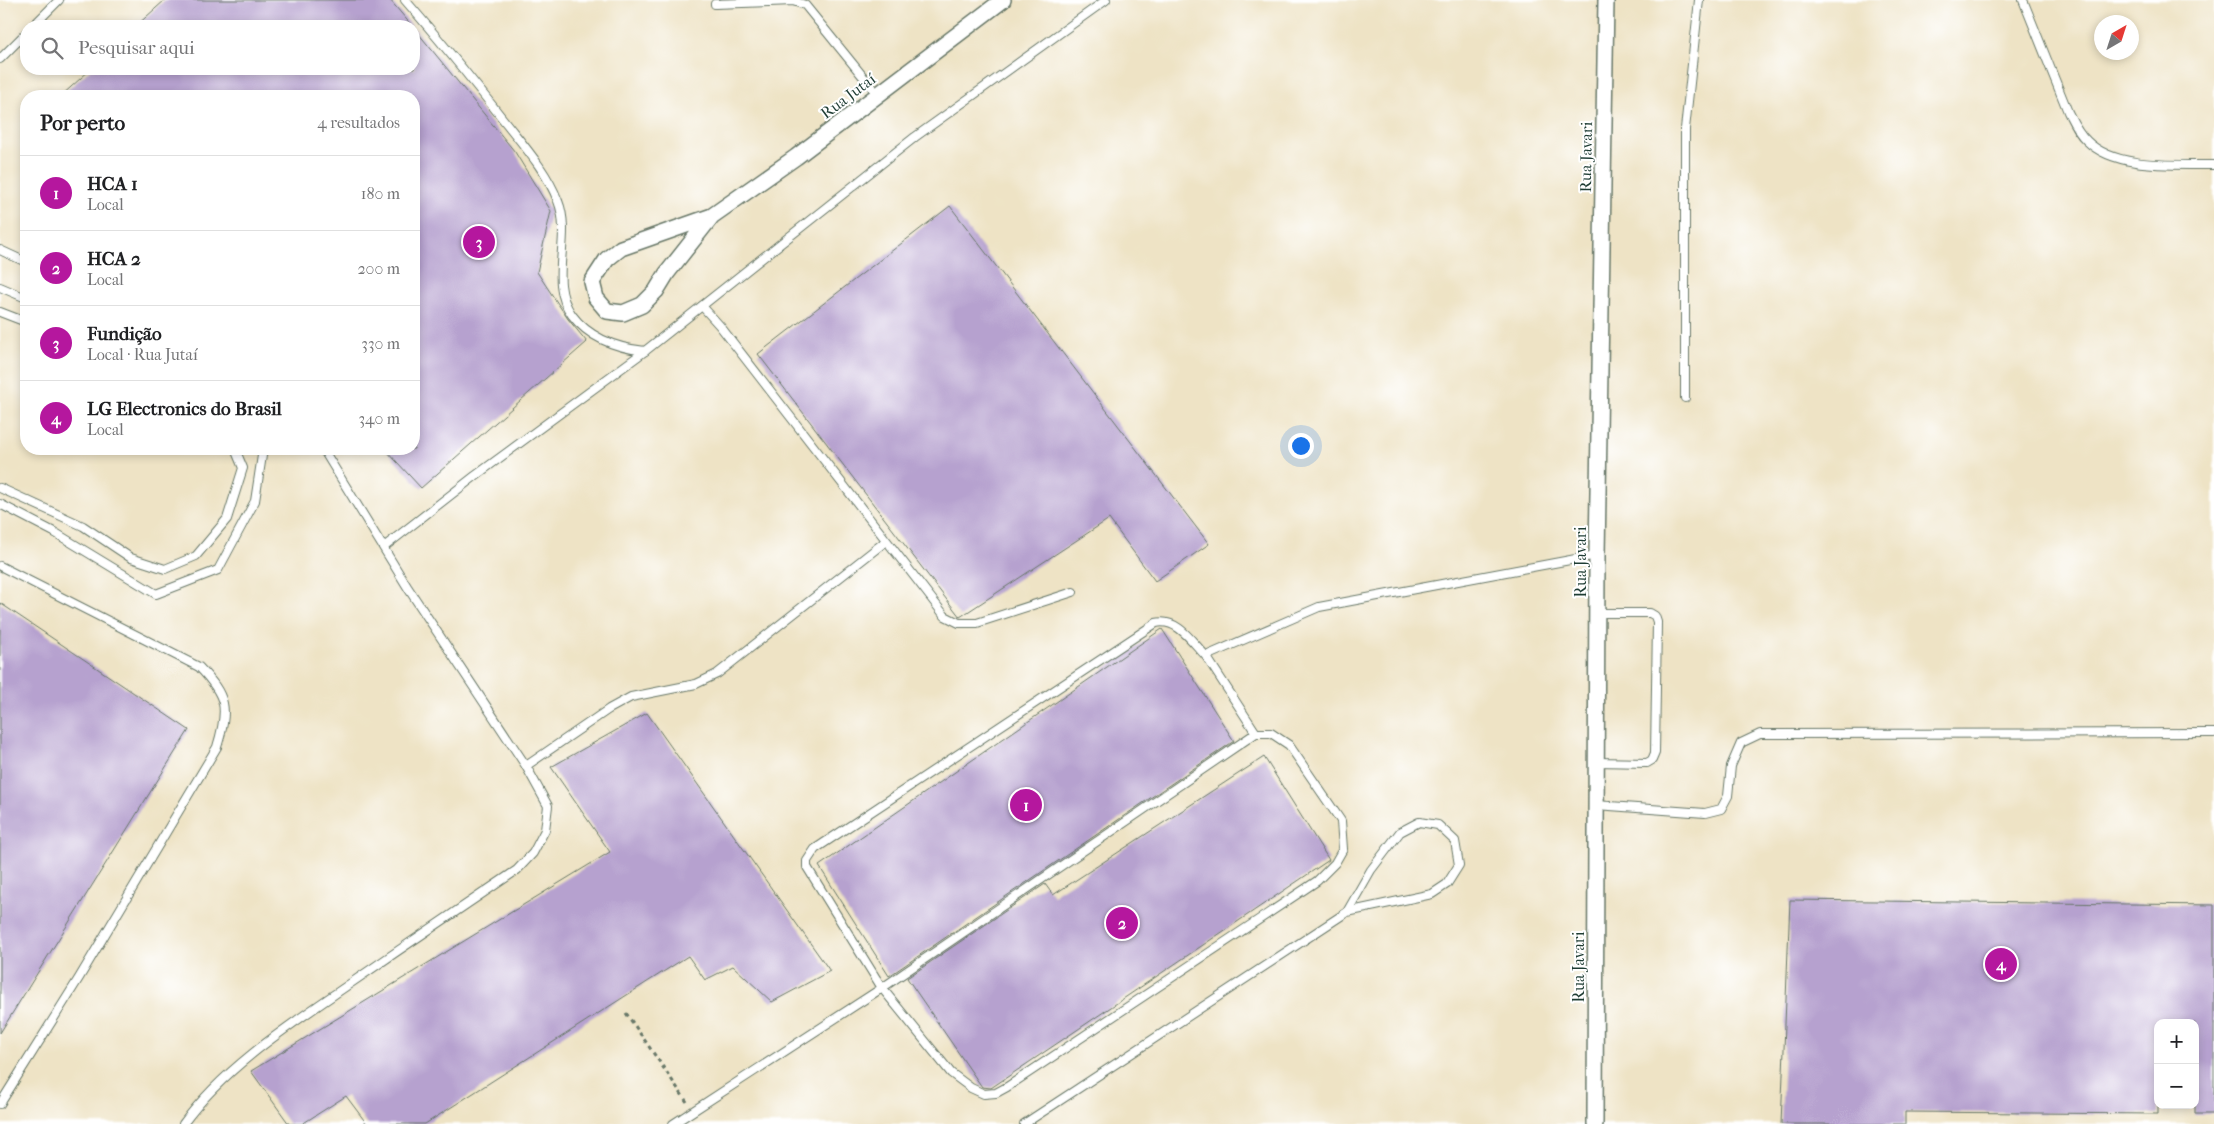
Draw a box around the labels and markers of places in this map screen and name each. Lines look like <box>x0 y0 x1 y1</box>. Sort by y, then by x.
pin: 3 <box>463 223 495 261</box>
pin: 1 <box>1010 786 1042 824</box>
pin: 2 <box>1106 904 1138 942</box>
pin: 4 <box>1985 945 2017 983</box>

